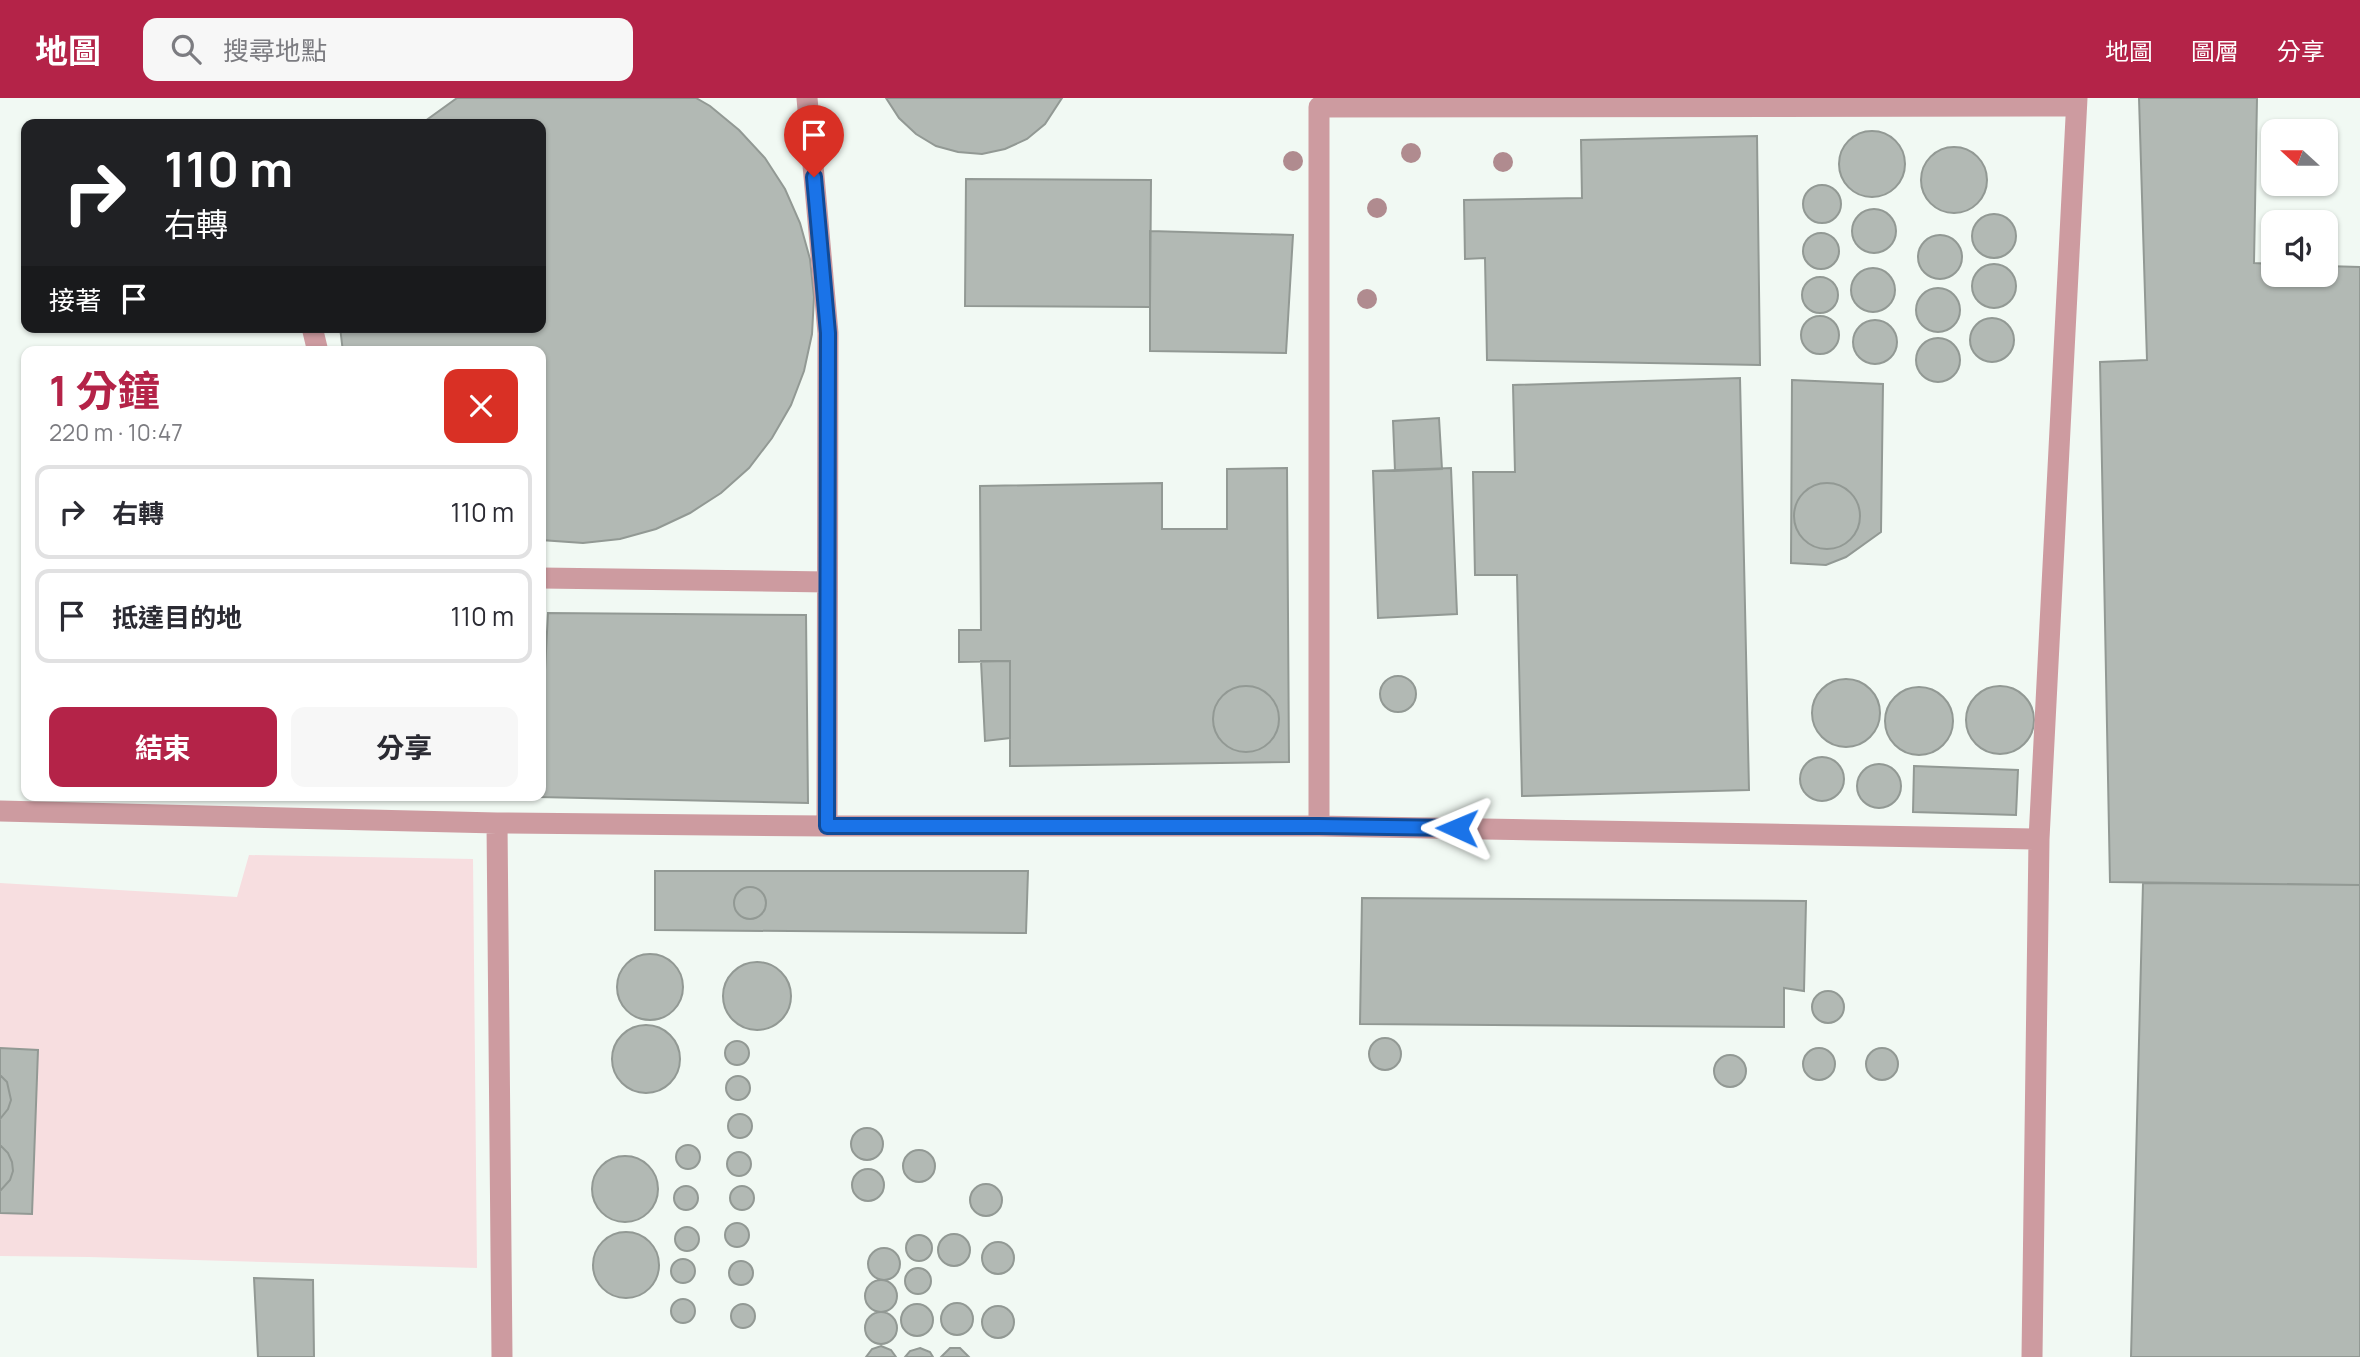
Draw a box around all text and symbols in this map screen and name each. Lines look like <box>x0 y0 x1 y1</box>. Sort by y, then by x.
search box <box>143 18 633 81</box>
text: 地圖 <box>35 28 101 73</box>
icon: search <box>167 30 205 68</box>
text: 搜尋地點 <box>223 32 327 68</box>
text: 地圖 <box>2105 34 2153 67</box>
text: 圖層 <box>2191 34 2239 67</box>
text: 分享 <box>2277 34 2325 67</box>
pin <box>784 105 844 177</box>
icon: arrive <box>795 116 833 154</box>
north arrow <box>2261 119 2338 196</box>
map controls <box>2261 119 2338 287</box>
text: 110 m <box>164 135 293 202</box>
icon: right <box>49 147 140 238</box>
text: 右轉 <box>164 202 228 246</box>
button: sound <box>2261 210 2338 287</box>
icon: arrive <box>115 280 153 318</box>
text: 接著 <box>49 282 101 318</box>
text: 1 分鐘 <box>49 361 160 419</box>
button: close <box>444 369 518 443</box>
text: 220 m · 10:47 <box>49 416 183 448</box>
icon: right <box>53 493 91 531</box>
text: 110 m <box>451 494 514 530</box>
text: 右轉 <box>112 495 164 531</box>
icon: arrive <box>53 597 91 635</box>
text: 110 m <box>451 598 514 634</box>
text: 抵達目的地 <box>112 599 242 635</box>
button: 結束 <box>49 707 277 787</box>
button: 分享 <box>291 707 518 787</box>
position arrow <box>1420 791 1494 865</box>

